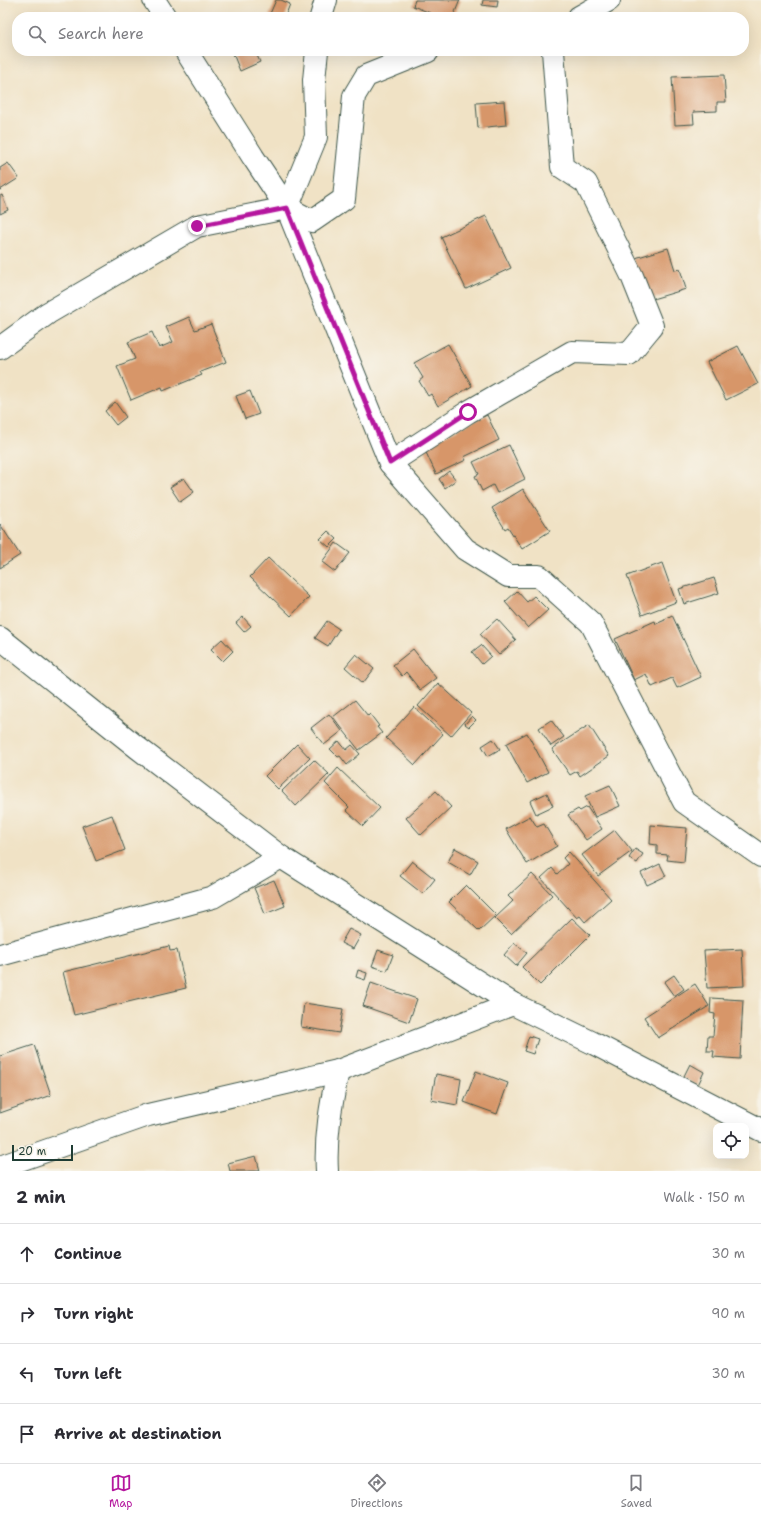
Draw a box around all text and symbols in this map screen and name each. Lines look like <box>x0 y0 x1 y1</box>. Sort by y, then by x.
search box <box>12 12 749 56</box>
icon: search <box>26 23 48 45</box>
text: Search here <box>58 24 144 44</box>
route end <box>188 217 206 235</box>
route start <box>459 403 477 421</box>
map controls <box>713 1123 749 1159</box>
button: locate <box>713 1123 749 1159</box>
scale bar <box>12 1143 73 1162</box>
text: 20 m <box>18 1144 46 1159</box>
text: 2 min <box>16 1186 66 1208</box>
text: Walk · 150 m <box>663 1189 745 1206</box>
icon: ahead <box>16 1243 38 1265</box>
text: Continue <box>54 1244 122 1264</box>
text: 30 m <box>711 1245 745 1262</box>
icon: right <box>16 1303 38 1325</box>
text: Turn right <box>54 1304 134 1324</box>
text: 90 m <box>711 1305 745 1322</box>
icon: left <box>16 1363 38 1385</box>
text: Turn left <box>54 1364 122 1384</box>
text: 30 m <box>711 1365 745 1382</box>
icon: arrive <box>16 1423 38 1445</box>
text: Arrive at destination <box>54 1424 222 1444</box>
tab: Map <box>109 1472 133 1511</box>
tab: Directions <box>350 1472 403 1511</box>
tab: Saved <box>621 1472 652 1511</box>

